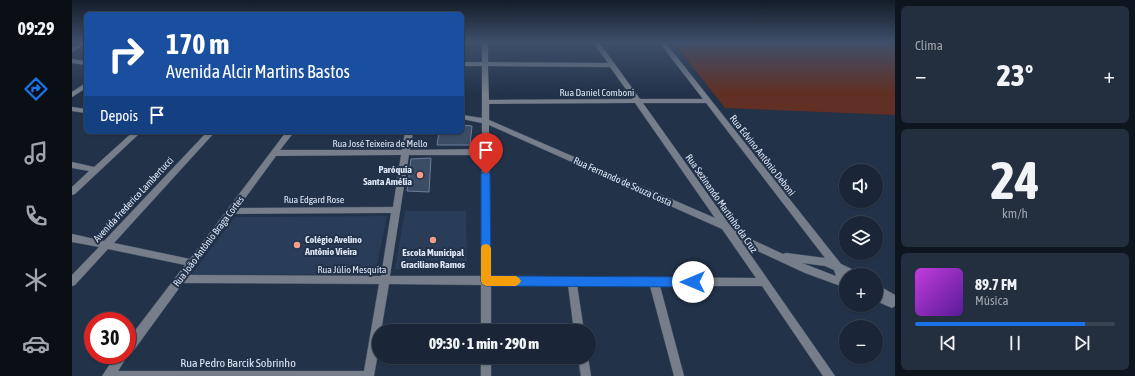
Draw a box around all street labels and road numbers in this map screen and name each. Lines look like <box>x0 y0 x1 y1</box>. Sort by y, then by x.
street label: Rua Daniel Comboni <box>560 87 634 98</box>
street label: Rua Edvino Antônio Deboni <box>728 113 798 198</box>
street label: Rua José Teixeira de Mello <box>332 138 428 149</box>
street label: Rua Sezinando Martinho da Cruz <box>683 152 760 255</box>
street label: Avenida Frederico Lambertucci <box>91 155 176 244</box>
street label: Rua Fernando de Souza Costa <box>572 155 674 208</box>
street label: Rua João Antônio Braga Cortes <box>171 194 246 289</box>
street label: Rua Edgard Rose <box>284 194 345 205</box>
street label: Rua Júlio Mesquita <box>317 264 387 275</box>
street label: Rua Pedro Barcik Sobrinho <box>180 356 296 370</box>

